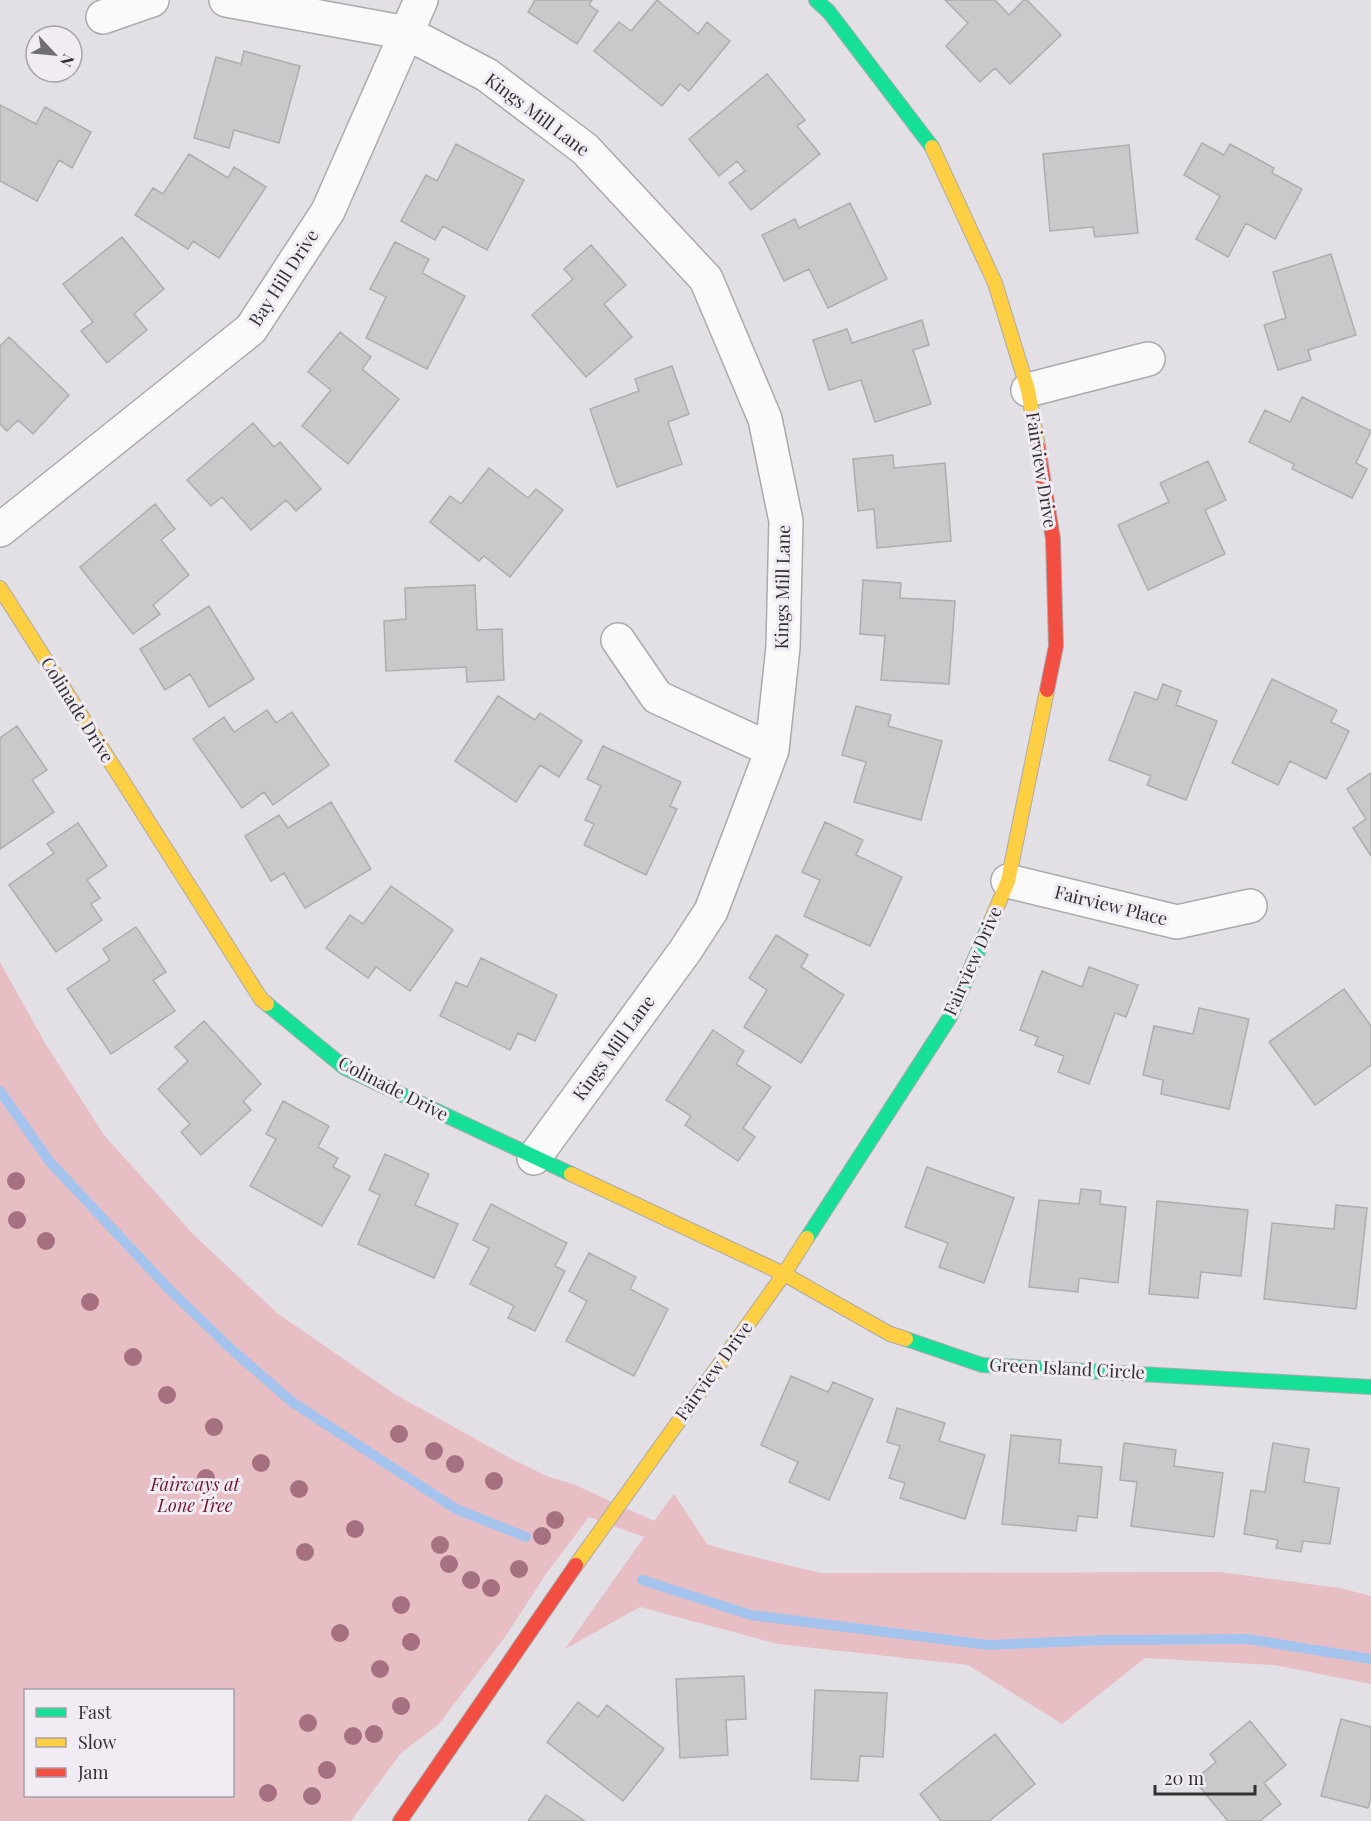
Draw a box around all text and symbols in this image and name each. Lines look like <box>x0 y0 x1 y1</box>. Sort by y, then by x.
north arrow <box>24 24 84 84</box>
text: N <box>56 51 80 71</box>
street label: Kings Mill Lane <box>481 67 595 161</box>
street label: Bay Hill Drive <box>243 224 323 330</box>
street label: Fairview Drive <box>1021 410 1063 530</box>
street label: Kings Mill Lane <box>769 524 795 650</box>
street label: Colinade Drive <box>36 652 120 767</box>
street label: Fairview Place <box>1052 879 1170 931</box>
street label: Fairview Drive <box>937 902 1007 1019</box>
street label: Kings Mill Lane <box>567 990 660 1105</box>
street label: Colinade Drive <box>334 1050 452 1126</box>
street label: Fairview Drive <box>669 1316 757 1425</box>
street label: Green Island Circle <box>989 1352 1145 1384</box>
park label: Fairways at Lone Tree <box>149 1472 241 1517</box>
legend <box>24 1689 234 1797</box>
text: Fast <box>78 1700 112 1724</box>
text: Slow <box>78 1730 116 1754</box>
scale bar <box>1155 1758 1256 1796</box>
text: Jam <box>77 1760 108 1784</box>
text: 20 m <box>1164 1766 1204 1790</box>

